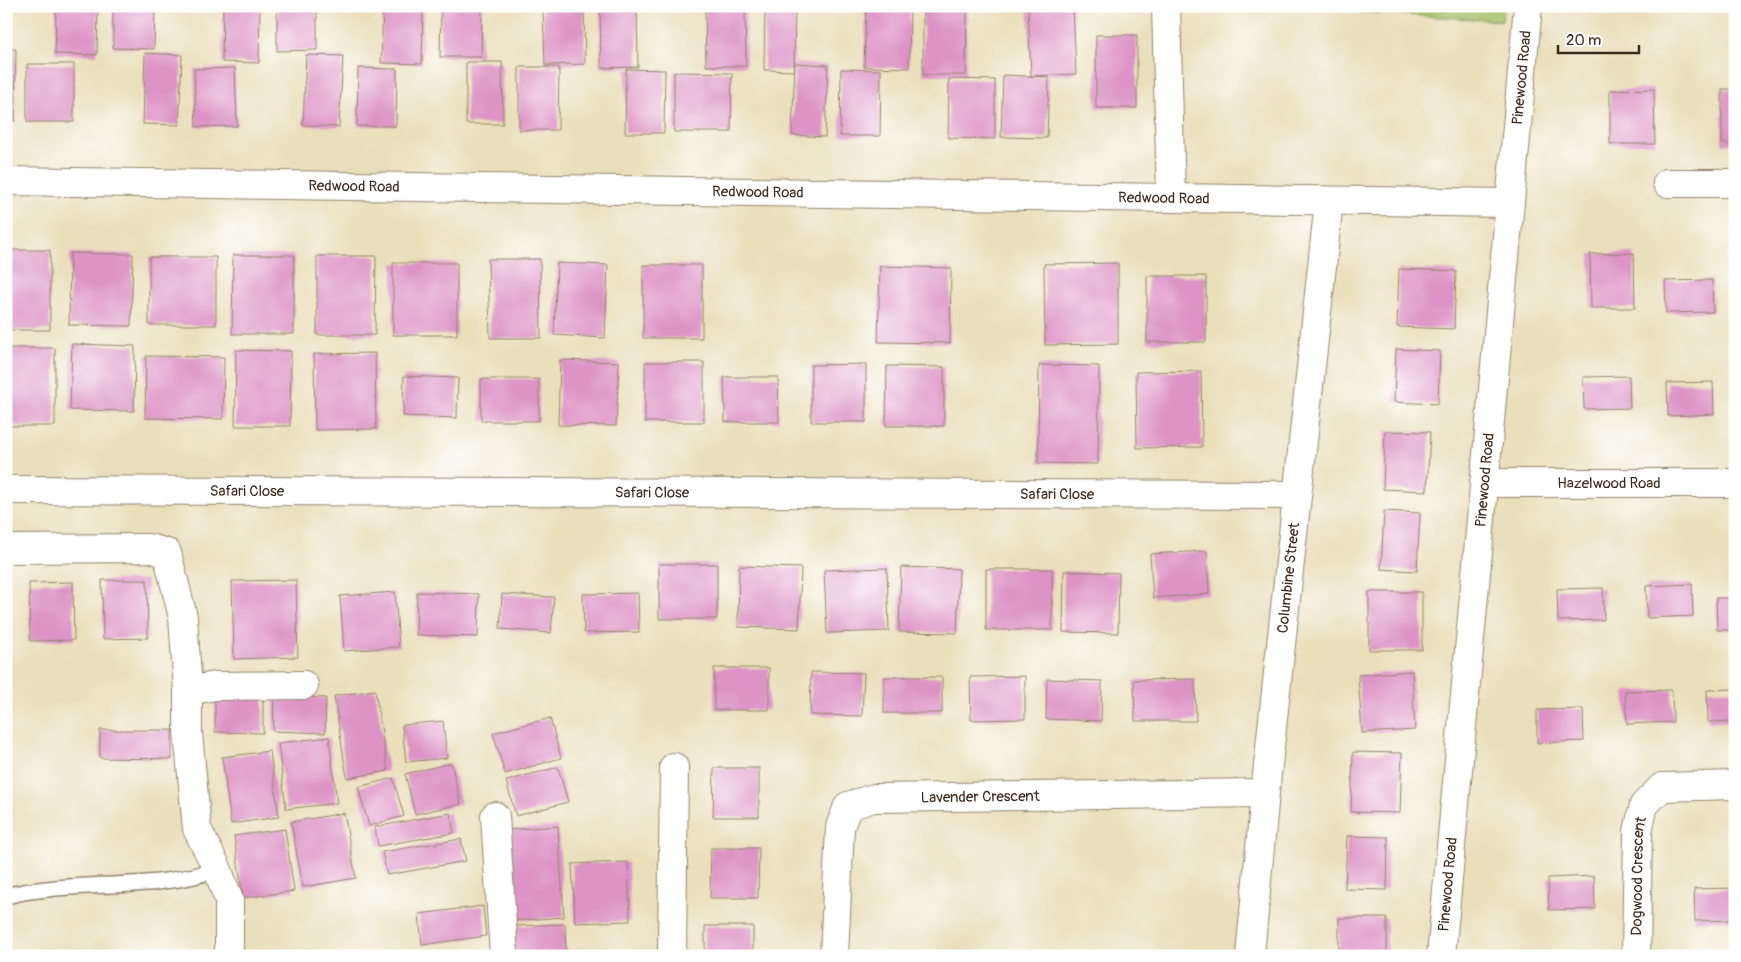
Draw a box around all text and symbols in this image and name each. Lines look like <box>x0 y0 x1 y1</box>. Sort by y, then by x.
scale bar <box>1558 22 1640 54</box>
street label: Pinewood Road <box>1508 30 1536 126</box>
text: 20 m <box>1566 31 1601 50</box>
street label: Redwood Road <box>308 176 400 197</box>
street label: Redwood Road <box>712 182 804 203</box>
street label: Redwood Road <box>1118 188 1210 209</box>
street label: Pinewood Road <box>1471 432 1499 528</box>
street label: Hazelwood Road <box>1557 474 1661 493</box>
street label: Safari Close <box>210 482 285 501</box>
street label: Safari Close <box>615 483 690 503</box>
street label: Safari Close <box>1020 485 1095 504</box>
street label: Columbine Street <box>1273 521 1304 634</box>
street label: Lavender Crescent <box>921 787 1041 807</box>
street label: Dogwood Crescent <box>1627 814 1651 936</box>
street label: Pinewood Road <box>1434 836 1462 932</box>

